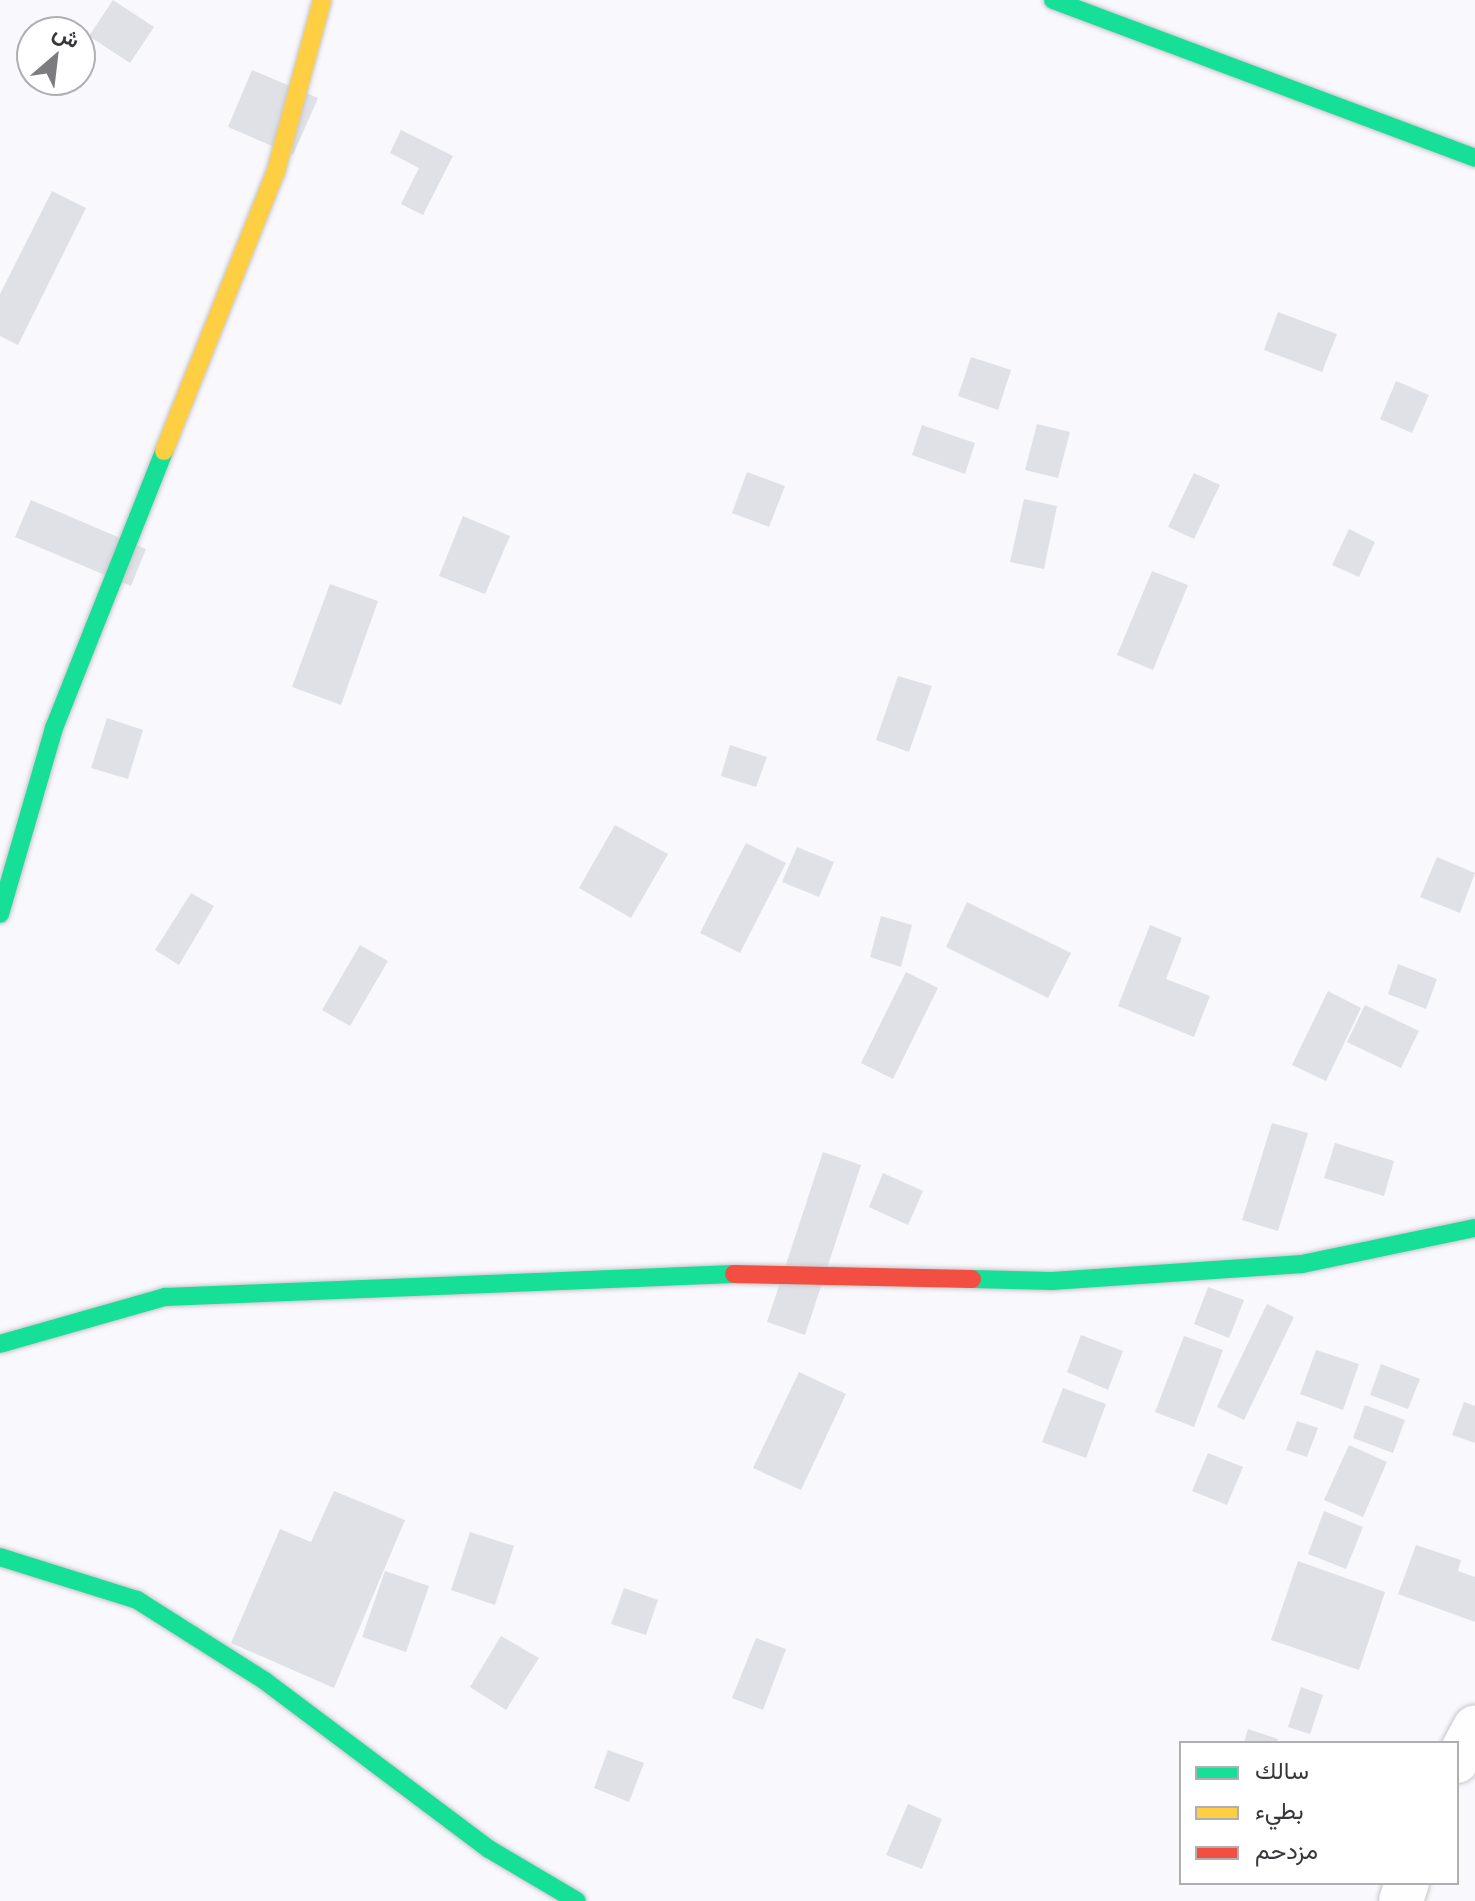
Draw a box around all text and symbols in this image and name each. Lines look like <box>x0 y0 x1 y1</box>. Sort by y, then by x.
north arrow <box>16 16 96 96</box>
text: ش <box>49 18 85 54</box>
legend <box>1179 1741 1459 1885</box>
text: سالك <box>1255 1757 1309 1785</box>
text: بطيء <box>1255 1797 1304 1825</box>
text: مزدحم <box>1255 1837 1318 1865</box>

